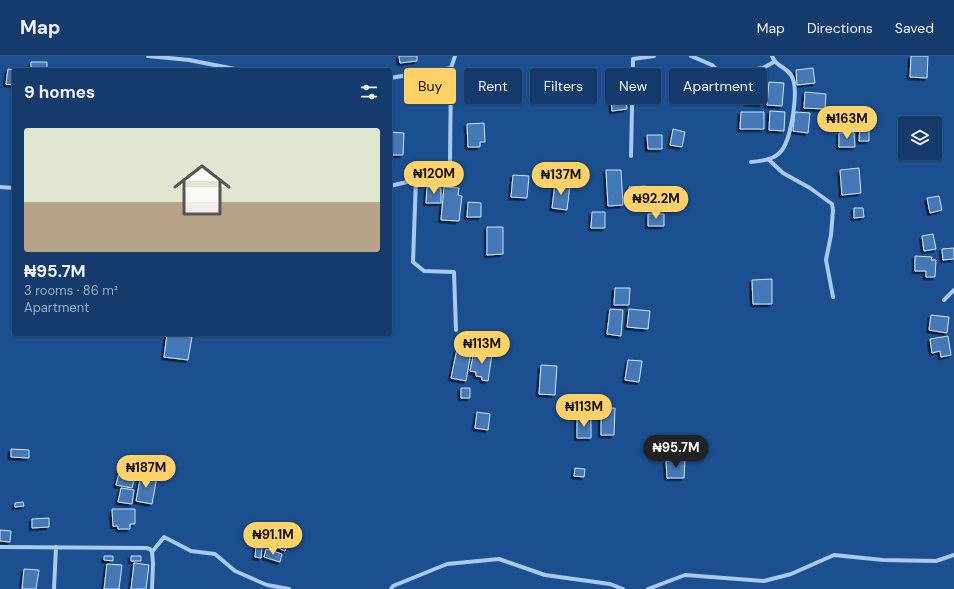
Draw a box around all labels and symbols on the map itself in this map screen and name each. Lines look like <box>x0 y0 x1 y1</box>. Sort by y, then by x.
pin: ₦163M <box>819 106 875 140</box>
pin: ₦120M <box>406 161 462 195</box>
pin: ₦137M <box>533 162 589 196</box>
pin: ₦92.2M <box>623 186 689 220</box>
pin: ₦113M <box>454 331 510 365</box>
pin: ₦113M <box>556 394 612 428</box>
pin: ₦95.7M <box>643 435 709 469</box>
pin: ₦187M <box>118 455 174 489</box>
pin: ₦91.1M <box>240 522 306 556</box>

